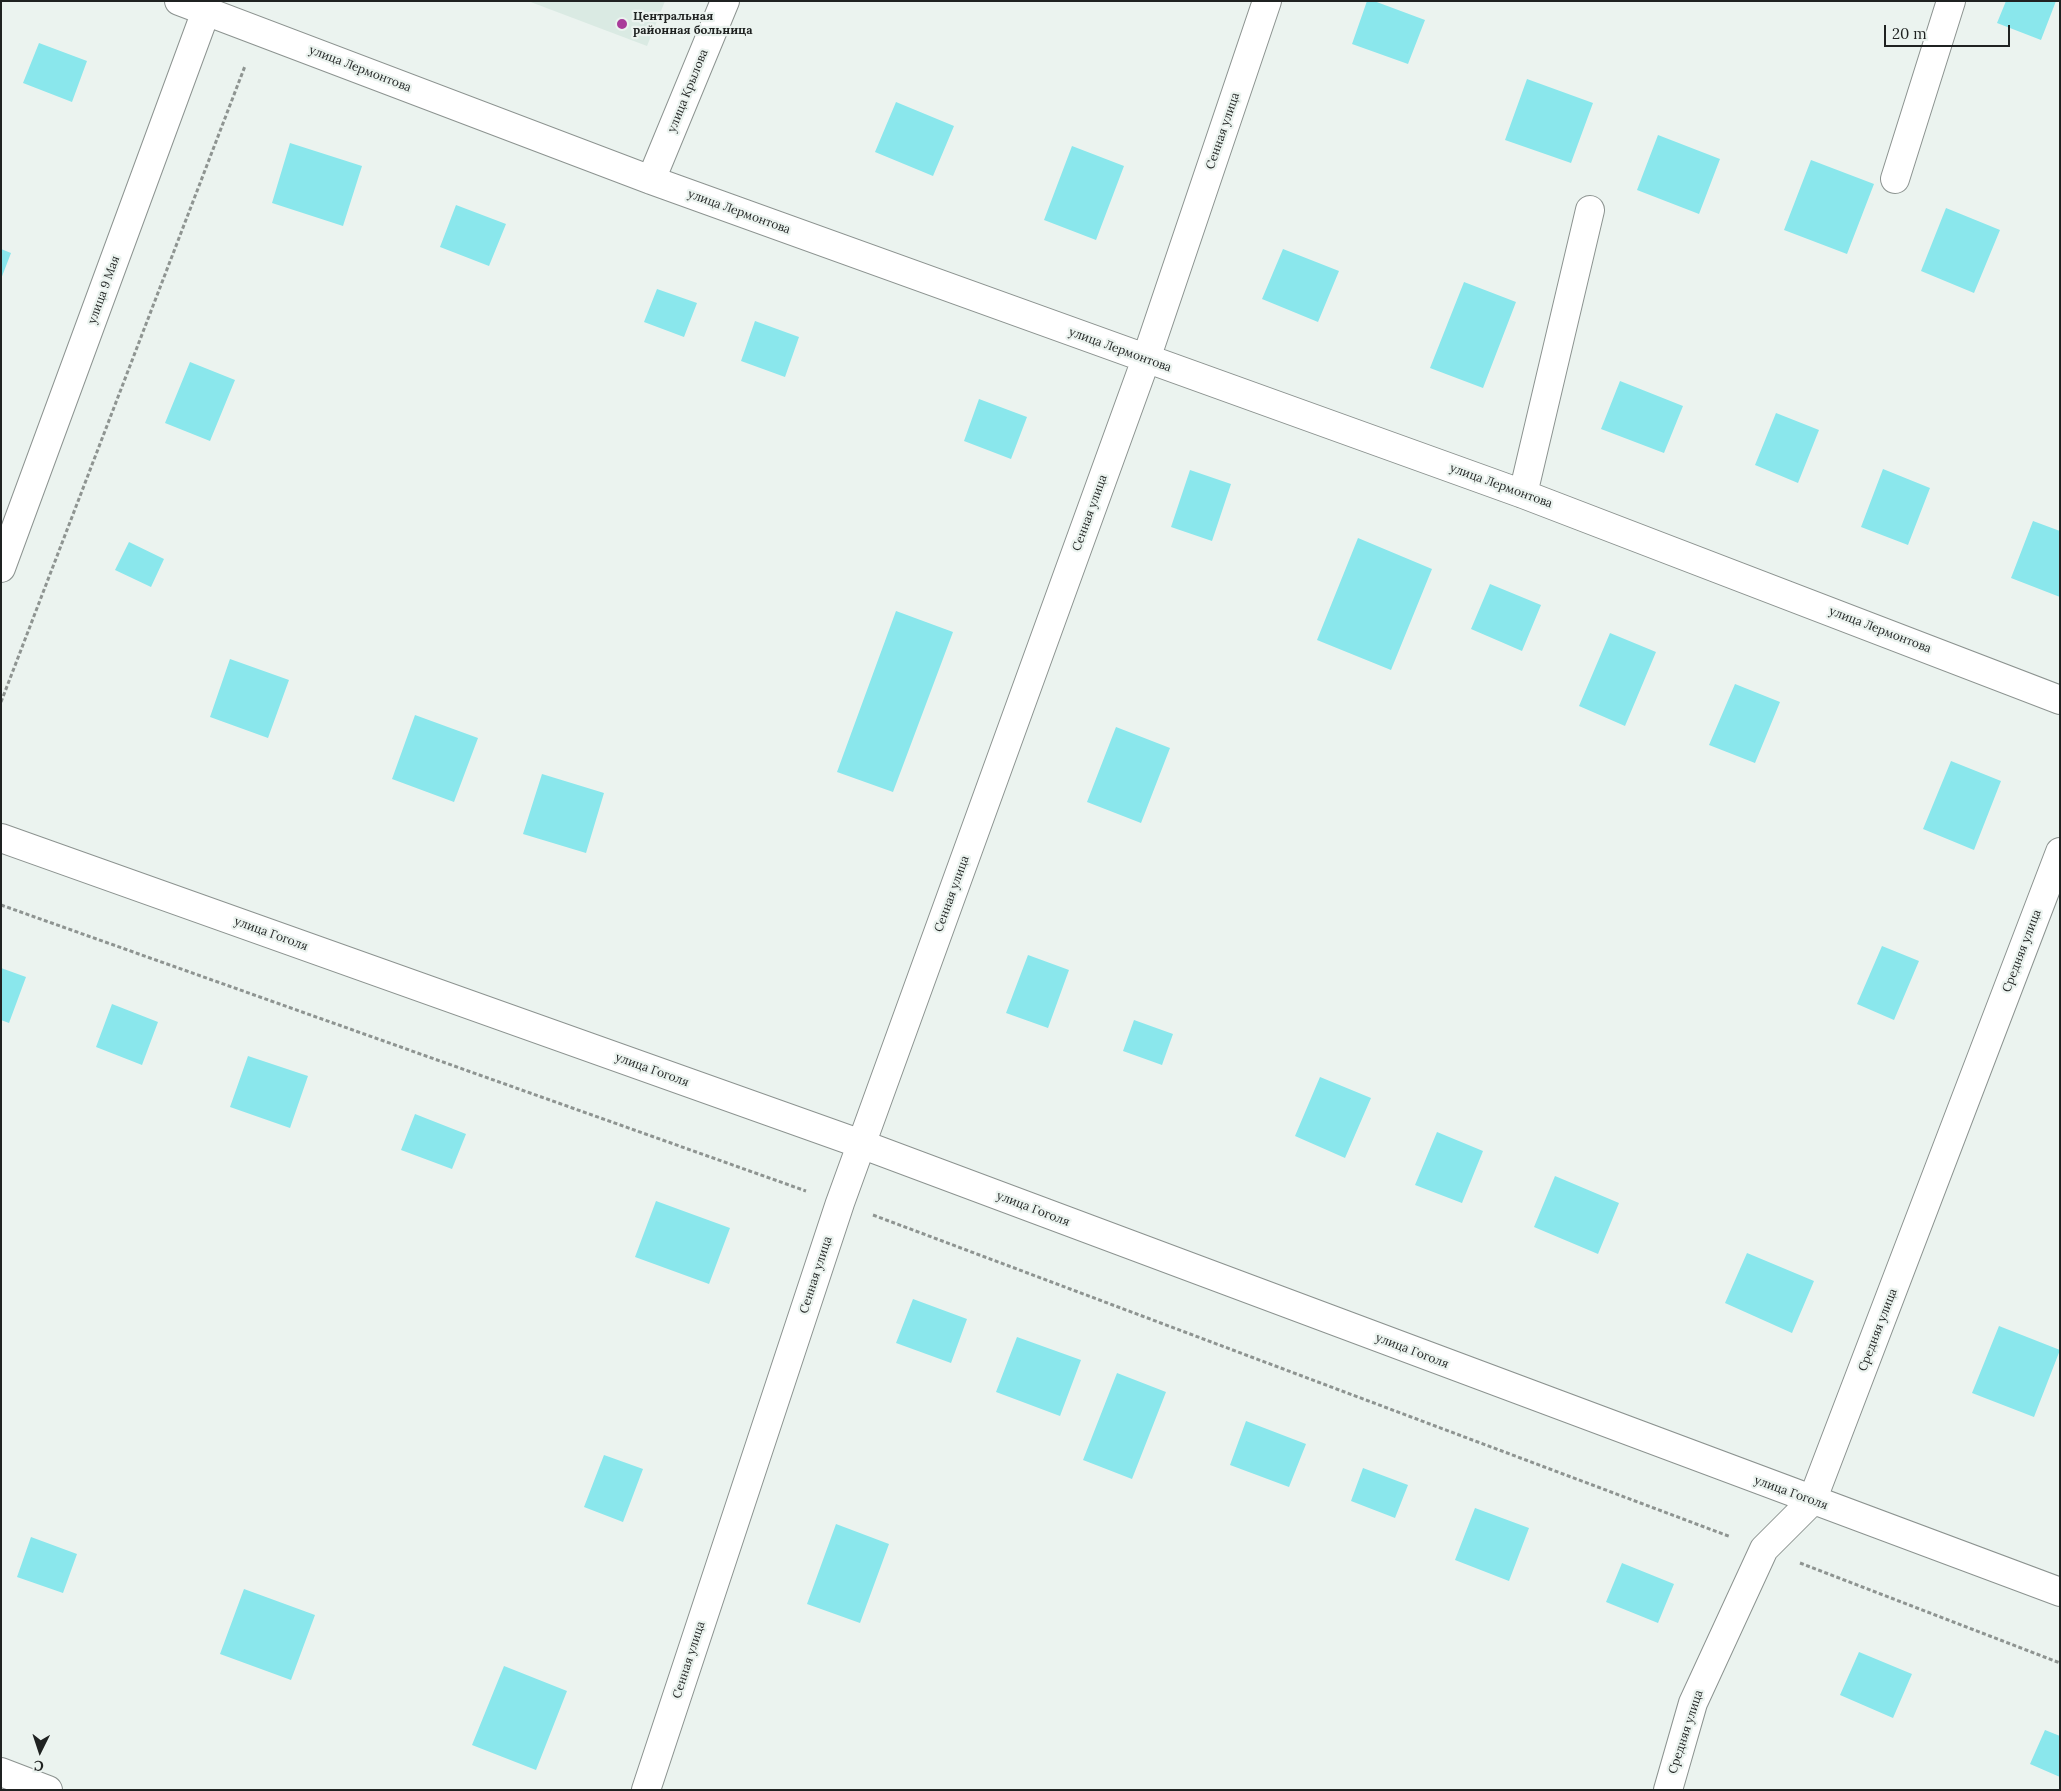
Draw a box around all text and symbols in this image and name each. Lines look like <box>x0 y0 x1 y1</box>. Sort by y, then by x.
place label: Центральная районная больница <box>633 10 753 38</box>
scale bar <box>1886 15 2012 47</box>
marker: Центральная районная больница <box>615 17 629 31</box>
text: 20 m <box>1892 24 1927 43</box>
street label: улица Лермонтова <box>307 43 413 95</box>
street label: улица Крылова <box>665 47 711 135</box>
street label: Сенная улица <box>1203 91 1243 171</box>
street label: улица Лермонтова <box>686 187 792 237</box>
street label: улица 9 Мая <box>85 254 123 326</box>
street label: улица Лермонтова <box>1067 325 1173 375</box>
street label: улица Лермонтова <box>1448 461 1554 511</box>
street label: Сенная улица <box>1070 473 1110 553</box>
street label: улица Лермонтова <box>1827 604 1933 656</box>
street label: Сенная улица <box>932 854 972 934</box>
street label: Средняя улица <box>2000 908 2044 994</box>
street label: улица Гоголя <box>232 914 310 954</box>
street label: улица Гоголя <box>613 1050 691 1090</box>
street label: улица Гоголя <box>994 1188 1072 1230</box>
street label: Сенная улица <box>797 1235 835 1315</box>
street label: Средняя улица <box>1856 1287 1900 1373</box>
street label: улица Гоголя <box>1373 1330 1451 1372</box>
street label: улица Гоголя <box>1752 1473 1830 1513</box>
street label: Сенная улица <box>670 1620 708 1700</box>
street label: Средняя улица <box>1666 1688 1706 1776</box>
north arrow <box>15 1726 65 1776</box>
text: С <box>34 1757 44 1775</box>

